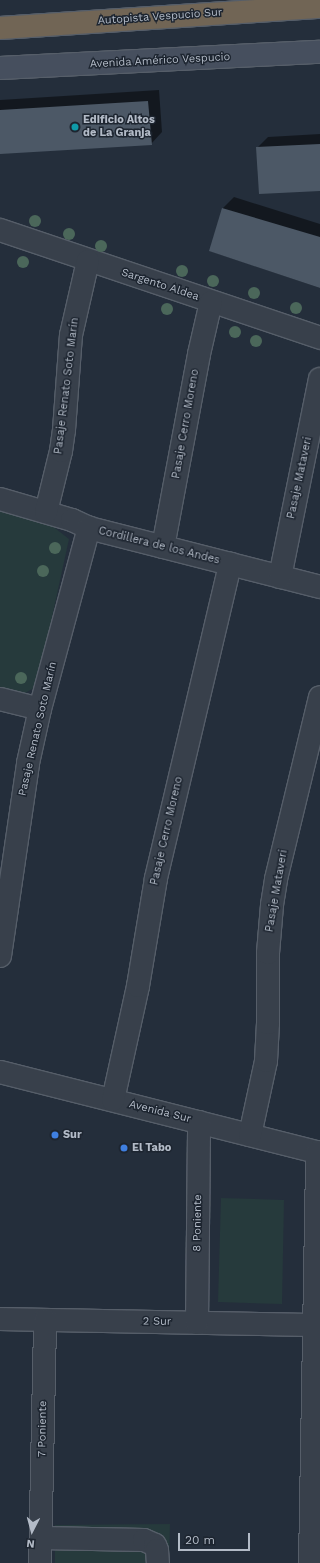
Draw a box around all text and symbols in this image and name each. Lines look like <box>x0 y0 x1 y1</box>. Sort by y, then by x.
street label: Autopista Vespucio Sur <box>97 6 223 28</box>
street label: Avenida Américo Vespucio <box>89 51 231 71</box>
place label: Edificio Altos de La Granja <box>83 114 155 140</box>
marker: Edificio Altos de La Granja <box>70 122 80 132</box>
street label: Sargento Aldea <box>119 266 201 304</box>
street label: Pasaje Renato Soto Marín <box>52 317 82 455</box>
street label: Pasaje Cerro Moreno <box>170 368 202 480</box>
street label: Pasaje Mataveri <box>285 436 315 520</box>
street label: Cordillera de los Andes <box>97 524 221 568</box>
street label: Pasaje Renato Soto Marín <box>16 661 60 797</box>
street label: Pasaje Cerro Moreno <box>148 775 186 887</box>
street label: Pasaje Mataveri <box>263 849 291 933</box>
street label: Avenida Sur <box>127 1098 193 1126</box>
place label: Sur <box>63 1128 82 1142</box>
marker: Sur <box>50 1130 60 1140</box>
place label: El Tabo <box>132 1141 172 1155</box>
marker: El Tabo <box>119 1143 129 1153</box>
street label: 8 Poniente <box>191 1194 205 1252</box>
street label: 2 Sur <box>143 1315 171 1329</box>
street label: 7 Poniente <box>36 1400 50 1458</box>
north arrow <box>12 1511 52 1551</box>
scale bar <box>180 1525 252 1551</box>
text: 20 m <box>185 1533 215 1547</box>
text: N <box>26 1537 35 1550</box>

